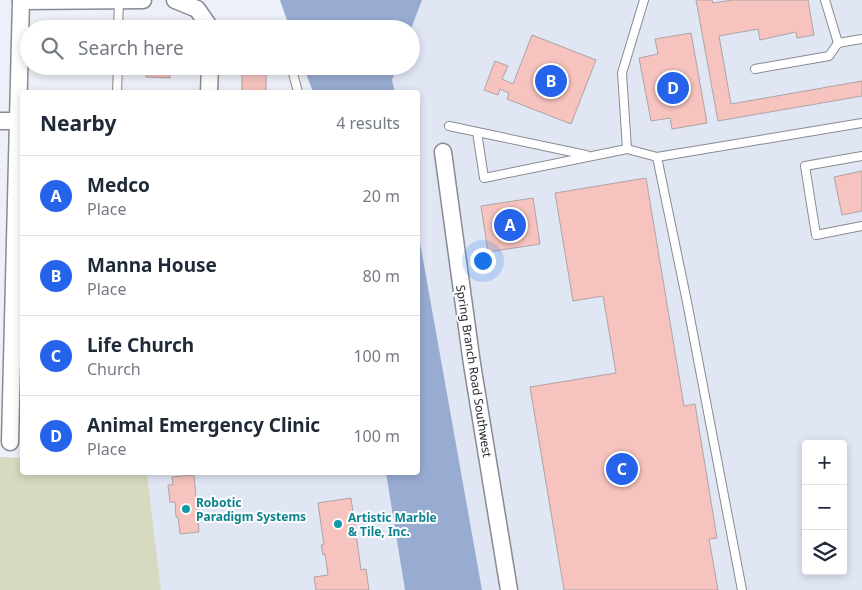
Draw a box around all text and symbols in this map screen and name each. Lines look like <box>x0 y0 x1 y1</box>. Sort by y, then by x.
search box <box>20 20 420 75</box>
icon: search <box>38 34 66 62</box>
text: Search here <box>78 35 184 61</box>
pin: B <box>535 62 567 100</box>
pin: D <box>657 69 689 107</box>
text: Nearby <box>40 109 116 137</box>
text: 4 results <box>336 112 400 134</box>
text: Medco <box>87 172 150 198</box>
text: A <box>50 185 62 207</box>
text: 20 m <box>363 185 400 207</box>
text: Place <box>87 198 127 220</box>
pin: A <box>494 206 526 244</box>
your location <box>470 248 496 274</box>
text: Manna House <box>87 252 217 278</box>
text: B <box>51 265 61 287</box>
text: 80 m <box>363 265 400 287</box>
text: Place <box>87 278 127 300</box>
street label: Spring Branch Road Southwest <box>452 284 496 459</box>
text: Life Church <box>87 332 194 358</box>
text: C <box>51 345 61 367</box>
text: 100 m <box>353 345 400 367</box>
text: Church <box>87 358 141 380</box>
text: Animal Emergency Clinic <box>87 412 320 438</box>
text: D <box>50 425 62 447</box>
text: 100 m <box>353 425 400 447</box>
text: Place <box>87 438 127 460</box>
map controls <box>802 440 847 575</box>
button: + <box>802 440 847 485</box>
pin: C <box>606 450 638 488</box>
button: − <box>802 485 847 530</box>
place label: Robotic Paradigm Systems <box>196 494 306 525</box>
marker: Robotic Paradigm Systems <box>180 503 192 515</box>
place label: Artistic Marble & Tile, Inc. <box>348 509 437 540</box>
marker: Artistic Marble & Tile, Inc. <box>332 518 344 530</box>
button: layers <box>802 530 847 575</box>

